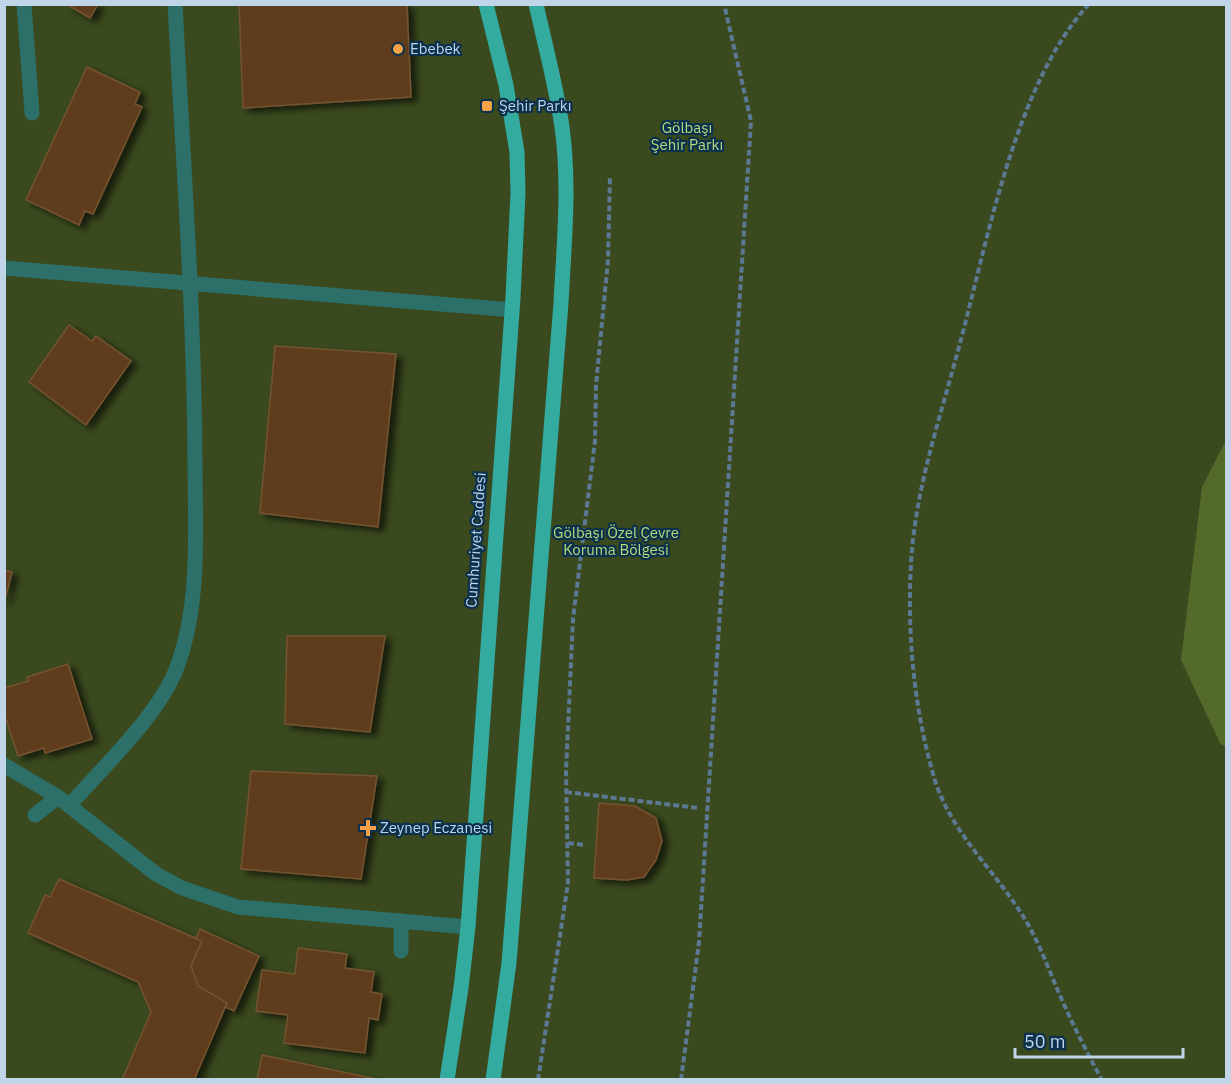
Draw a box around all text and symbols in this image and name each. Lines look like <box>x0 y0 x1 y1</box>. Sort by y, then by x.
place label: Ebebek <box>410 39 461 58</box>
marker: Ebebek <box>391 42 405 56</box>
place label: Şehir Parkı <box>499 96 571 115</box>
marker: Şehir Parkı <box>480 99 494 113</box>
park label: Gölbaşı Şehir Parkı <box>651 118 723 154</box>
street label: Cumhuriyet Caddesi <box>461 472 490 608</box>
park label: Gölbaşı Özel Çevre Koruma Bölgesi <box>553 523 679 559</box>
place label: Zeynep Eczanesi <box>380 818 492 837</box>
marker: Zeynep Eczanesi <box>361 821 375 835</box>
scale bar <box>1015 1021 1183 1059</box>
text: 50 m <box>1024 1030 1066 1053</box>

